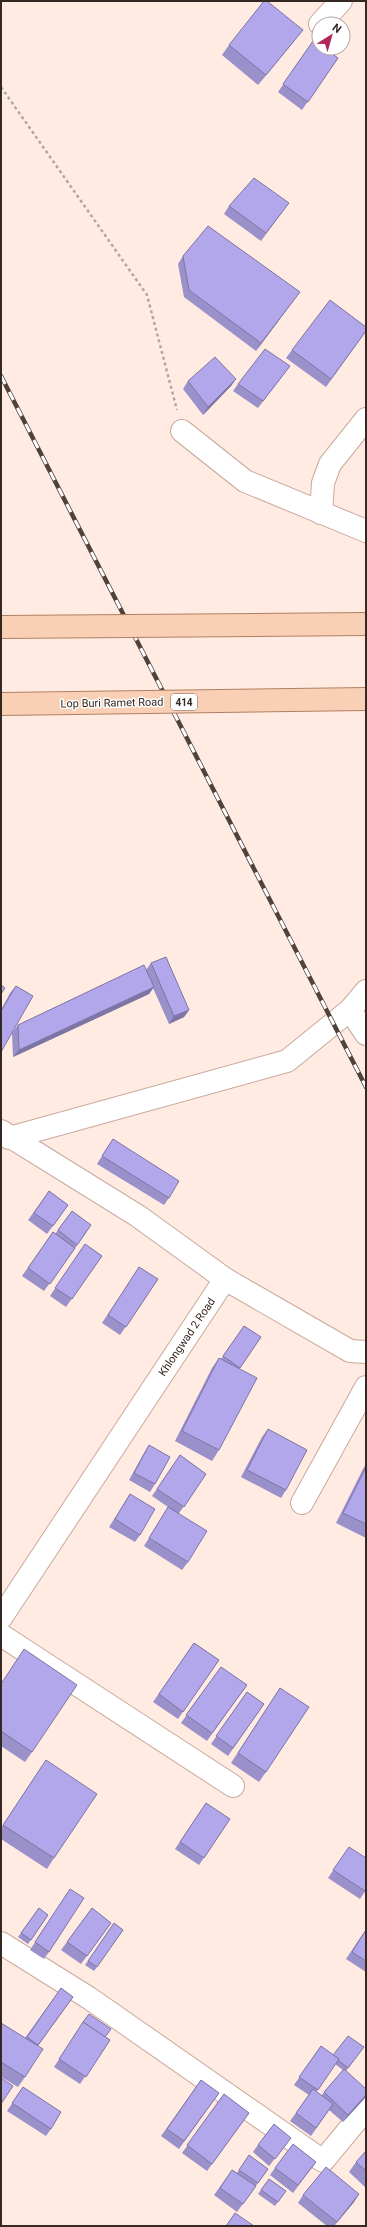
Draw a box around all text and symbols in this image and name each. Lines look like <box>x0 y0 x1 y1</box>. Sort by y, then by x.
north arrow <box>311 16 351 56</box>
text: N <box>330 21 344 36</box>
road number: 414 <box>171 694 197 710</box>
street label: Lop Buri Ramet Road <box>60 696 164 710</box>
street label: Khlongwad 2 Road <box>156 1295 218 1379</box>

